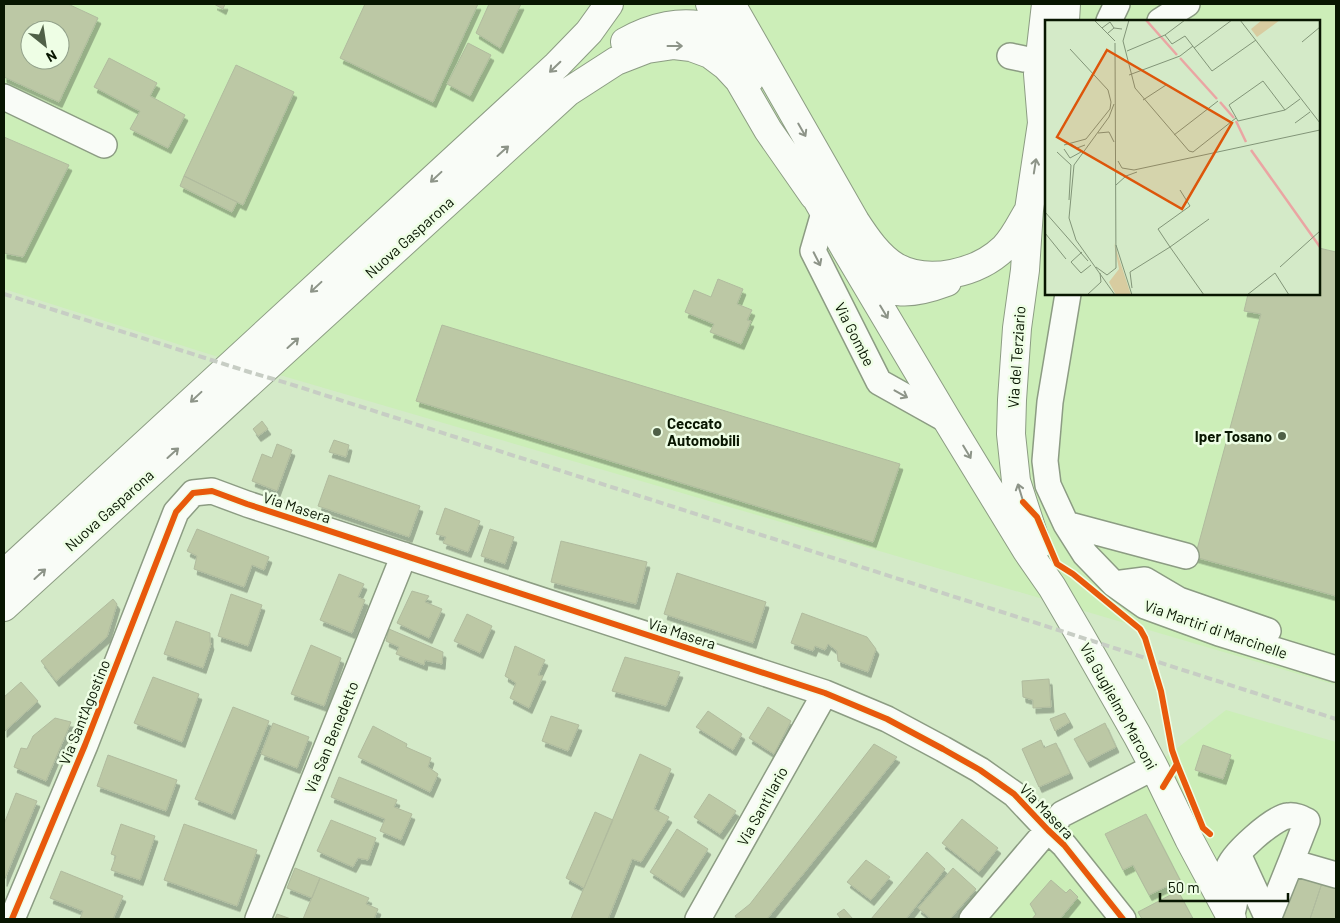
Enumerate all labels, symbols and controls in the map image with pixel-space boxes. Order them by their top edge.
north arrow [20,20,70,70]
inset map [1045,20,1320,295]
one-way arrow [666,41,682,51]
text: N [43,47,60,66]
one-way arrow [549,61,562,73]
one-way arrow [797,122,807,137]
one-way arrow [497,145,510,157]
one-way arrow [1030,159,1040,175]
one-way arrow [429,171,442,183]
street label: Nuova Gasparona [361,193,457,281]
one-way arrow [813,251,823,266]
one-way arrow [310,281,322,293]
street label: Via Gombe [831,299,879,369]
one-way arrow [879,305,889,319]
street label: Via del Terziario [1003,305,1029,409]
one-way arrow [286,337,299,349]
one-way arrow [893,390,908,399]
one-way arrow [190,391,203,403]
place label: Ceccato Automobili [667,414,740,449]
marker: Ceccato Automobili [651,426,663,438]
place label: Iper Tosano [1195,427,1272,445]
marker: Iper Tosano [1276,430,1288,442]
one-way arrow [962,444,972,458]
one-way arrow [166,447,179,459]
street label: Nuova Gasparona [61,466,157,554]
one-way arrow [1014,483,1024,499]
street label: Via Masera [261,488,333,526]
one-way arrow [33,568,46,580]
street label: Via Martiri di Marcinelle [1142,596,1290,662]
street label: Via Masera [646,614,718,652]
street label: Via Guglielmo Marconi [1077,639,1161,773]
street label: Via Sant'Agostino [55,657,113,767]
street label: Via San Benedetto [300,678,362,796]
street label: Via Sant'Ilario [733,763,791,849]
street label: Via Masera [1016,780,1078,842]
scale bar [1160,870,1288,902]
text: 50 m [1168,878,1200,896]

